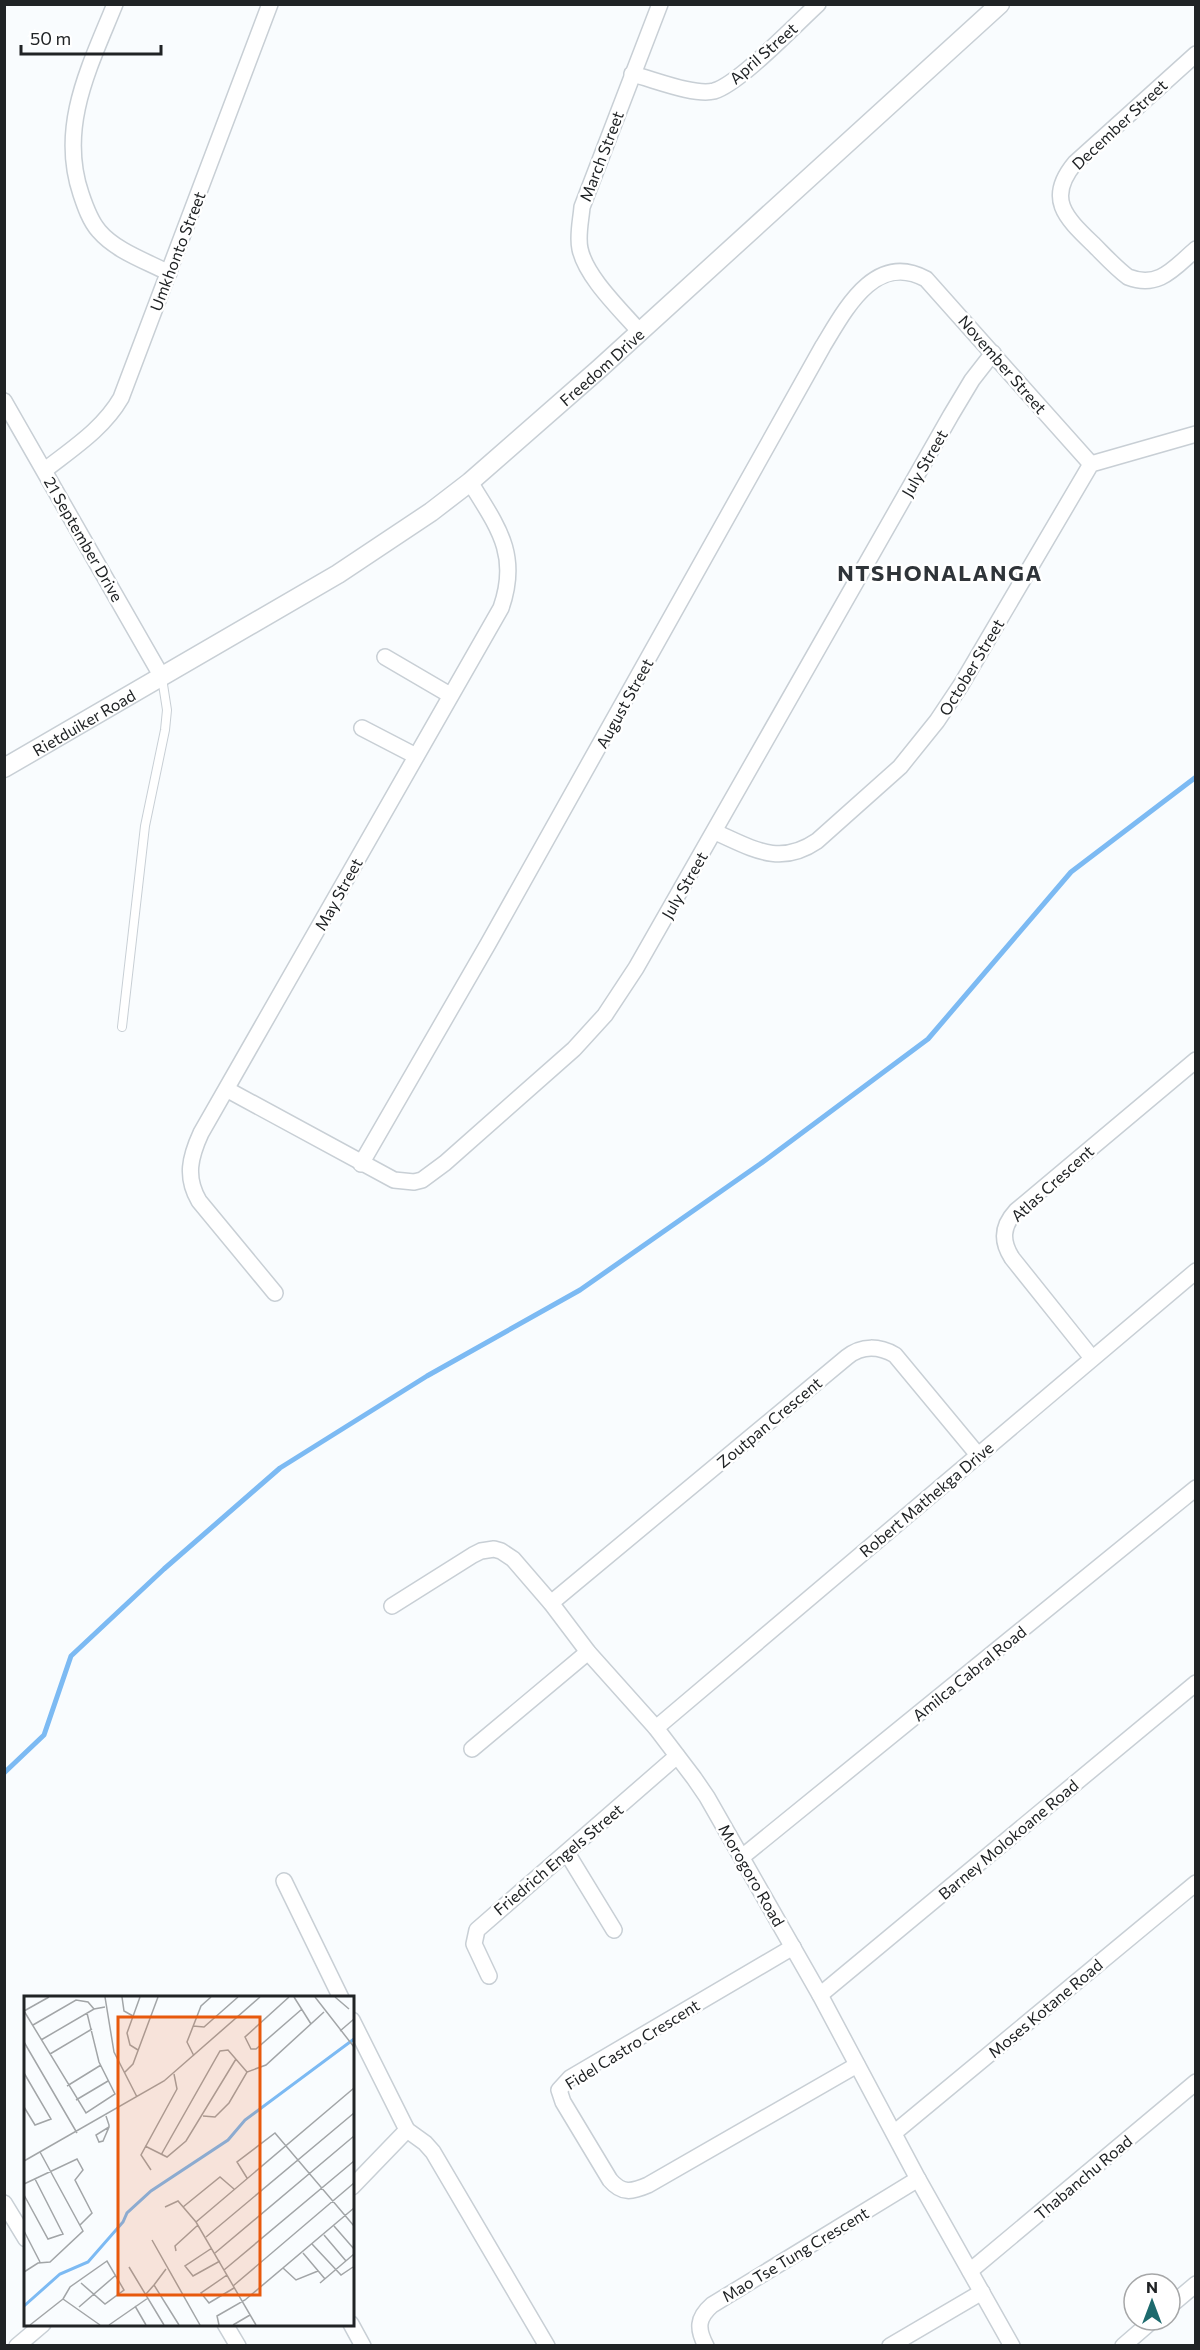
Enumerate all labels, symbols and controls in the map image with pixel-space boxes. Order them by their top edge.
scale bar [21,18,160,56]
street label: April Street [725,18,801,88]
text: 50 m [30,27,71,49]
street label: December Street [1067,75,1171,173]
street label: March Street [575,108,627,204]
street label: Umkhonto Street [145,188,209,313]
street label: November Street [955,311,1051,417]
street label: Freedom Drive [555,324,647,409]
street label: July Street [897,426,951,500]
street label: 21 September Drive [41,473,127,605]
district label: NTSHONALANGA [837,559,1043,586]
street label: October Street [935,615,1008,719]
street label: August Street [592,654,657,751]
street label: Rietduiker Road [29,685,138,759]
street label: July Street [657,848,711,922]
street label: May Street [310,854,366,934]
street label: Atlas Crescent [1007,1141,1098,1225]
street label: Zoutpan Crescent [713,1372,826,1471]
street label: Robert Mathekga Drive [855,1438,997,1560]
street label: Amilca Cabral Road [908,1621,1030,1725]
street label: Barney Molokoane Road [934,1775,1082,1903]
street label: Friedrich Engels Street [489,1799,627,1919]
street label: Morogoro Road [715,1821,789,1929]
street label: Moses Kotane Road [984,1955,1106,2061]
street label: Fidel Castro Crescent [561,1995,703,2093]
inset map [24,1996,354,2326]
street label: Thabanchu Road [1030,2131,1136,2223]
street label: Mao Tse Tung Crescent [718,2202,872,2305]
north arrow [1122,2272,1182,2332]
text: N [1146,2277,1158,2296]

